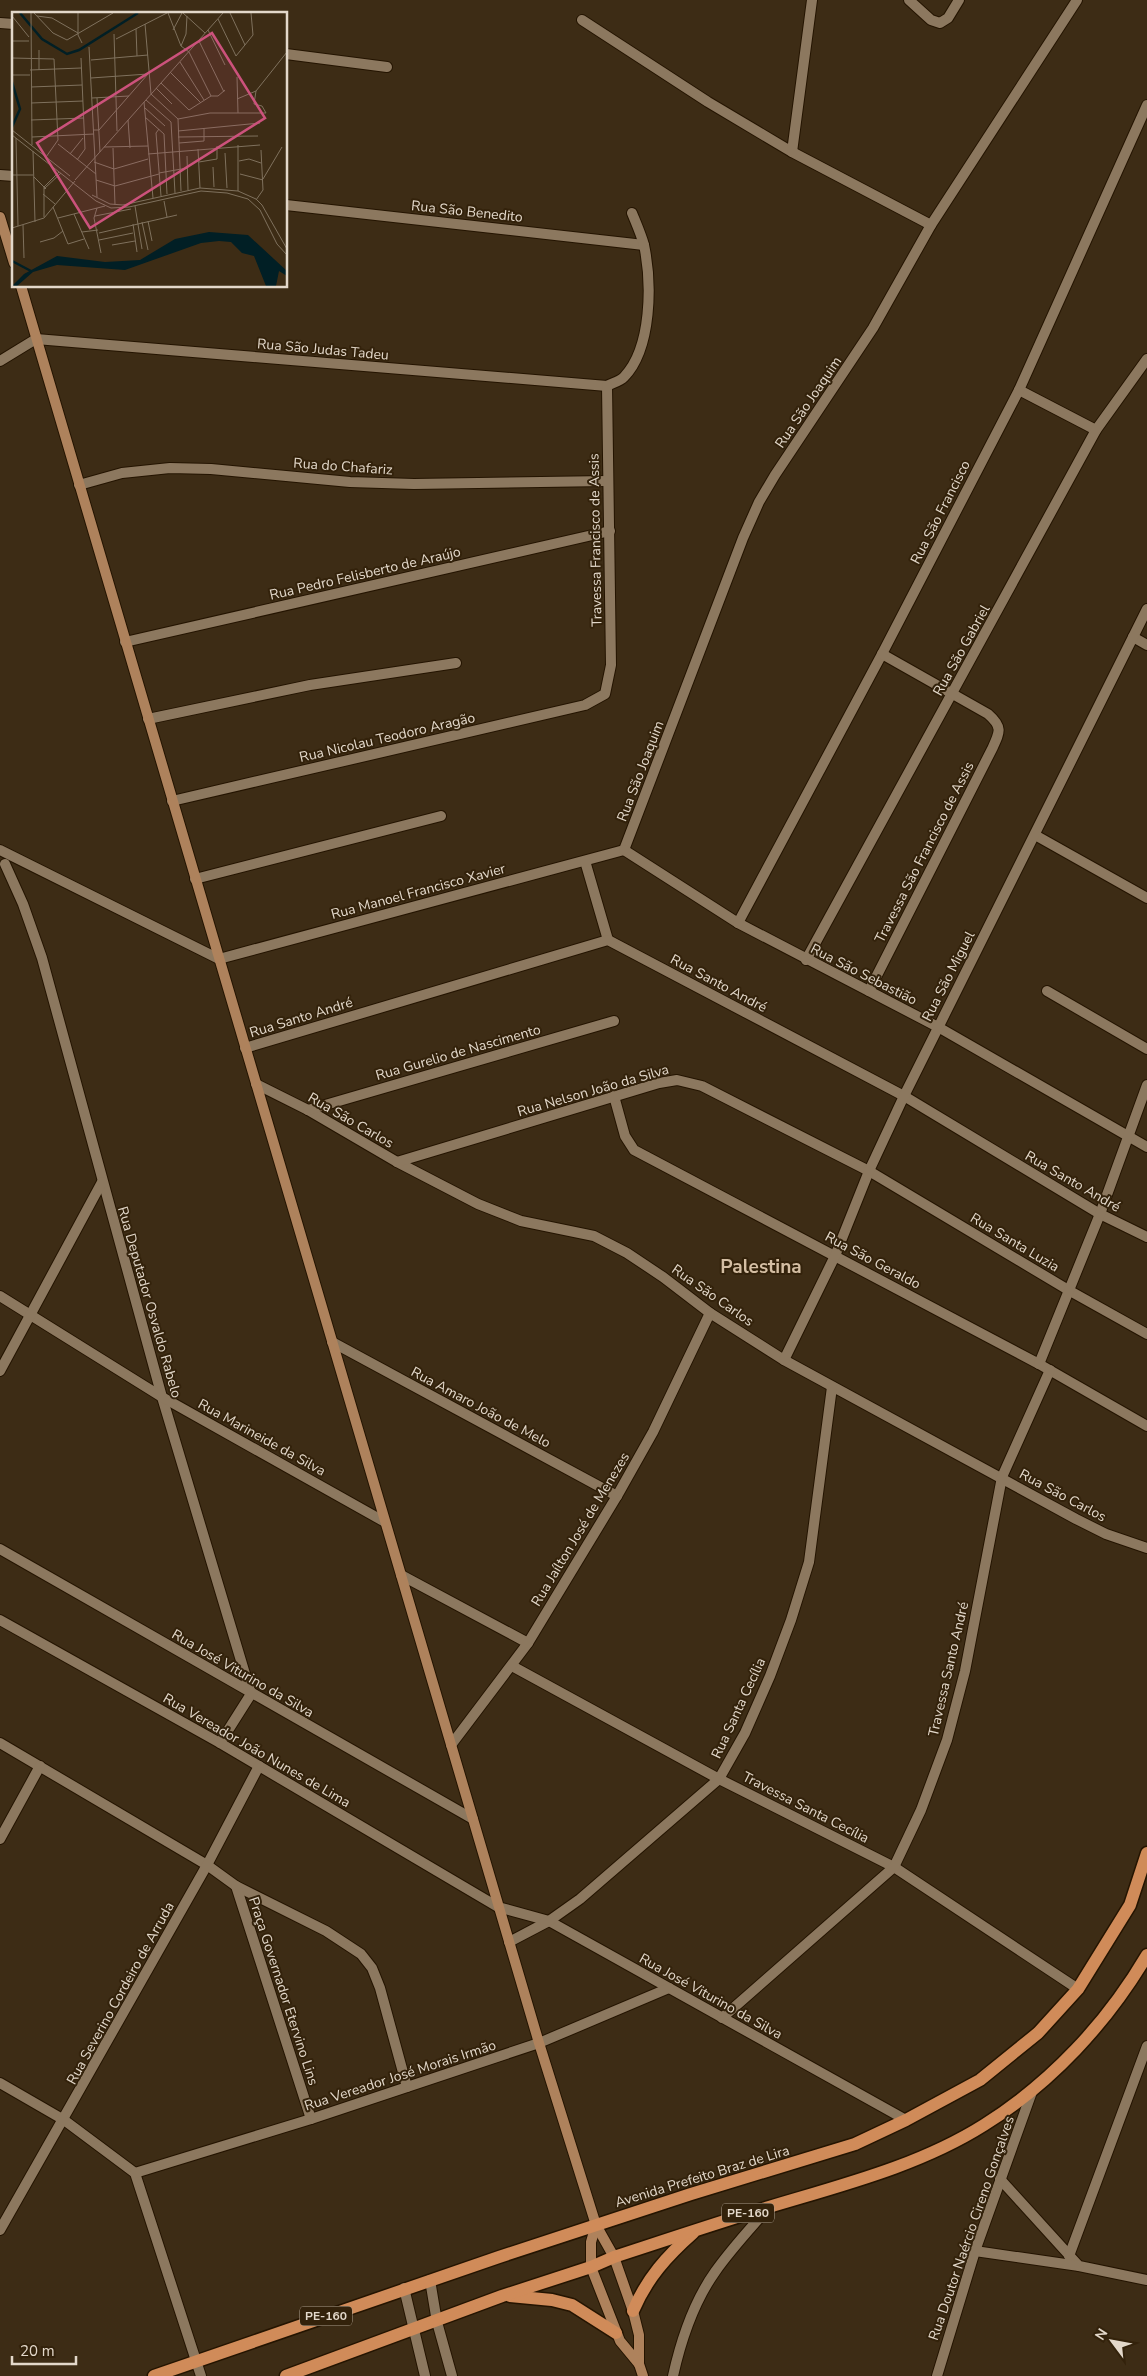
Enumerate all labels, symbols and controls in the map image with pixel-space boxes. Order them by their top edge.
inset map [12,12,288,288]
street label: Rua São Benedito [410,196,524,227]
street label: Rua São Judas Tadeu [256,334,390,365]
street label: Rua São Joaquim [771,353,846,452]
street label: Travessa Francisco de Assis [584,453,607,627]
street label: Rua do Chafariz [293,454,394,479]
street label: Rua São Francisco [906,457,975,567]
street label: Rua Pedro Felisberto de Araújo [268,542,463,605]
street label: Rua São Gabriel [929,601,995,699]
street label: Rua Nicolau Teodoro Aragão [297,708,477,767]
street label: Rua São Joaquim [612,718,668,824]
street label: Travessa São Francisco de Assis [870,758,979,946]
street label: Rua Manoel Francisco Xavier [329,859,508,924]
street label: Rua São Miguel [918,927,980,1024]
street label: Rua São Sebastião [807,939,921,1010]
street label: Rua Santo André [667,950,771,1017]
street label: Rua Santo André [247,993,355,1042]
street label: Rua Gurelio de Nascimento [373,1020,543,1085]
street label: Rua Nelson João da Silva [515,1060,671,1121]
street label: Rua São Carlos [304,1088,397,1153]
street label: Rua Santo André [1022,1146,1124,1216]
street label: Rua Deputador Osvaldo Rabelo [113,1204,186,1400]
street label: Rua Santa Luzia [967,1208,1063,1276]
street label: Rua São Geraldo [822,1227,924,1294]
district label: Palestina [720,1254,802,1280]
street label: Rua São Carlos [668,1260,758,1331]
street label: Rua Amaro João de Melo [408,1362,554,1452]
street label: Rua Marineide da Silva [195,1394,329,1480]
street label: Rua Jaílton José de Menezes [527,1449,634,1610]
street label: Rua São Carlos [1016,1465,1110,1526]
street label: Travessa Santo André [924,1600,973,1738]
street label: Rua José Viturino da Silva [168,1625,317,1722]
street label: Rua Santa Cecília [707,1655,770,1762]
street label: Rua Vereador João Nunes de Lima [160,1689,354,1812]
street label: Travessa Santa Cecília [739,1767,872,1848]
street label: Praça Governador Etervino Lins [244,1895,323,2088]
street label: Rua Severino Cordeiro de Arruda [62,1899,179,2088]
street label: Rua José Viturino da Silva [636,1949,786,2044]
street label: Rua Vereador José Morais Irmão [302,2035,499,2115]
street label: Rua Doutor Naércio Cireno Gonçalves [924,2113,1019,2343]
street label: Avenida Prefeito Braz de Lira [613,2141,792,2212]
road number: PE-160 [722,2204,774,2222]
road number: PE-160 [300,2306,352,2326]
north arrow [1087,2316,1137,2366]
text: N [1091,2325,1112,2344]
scale bar [12,2334,76,2366]
text: 20 m [20,2341,55,2361]

